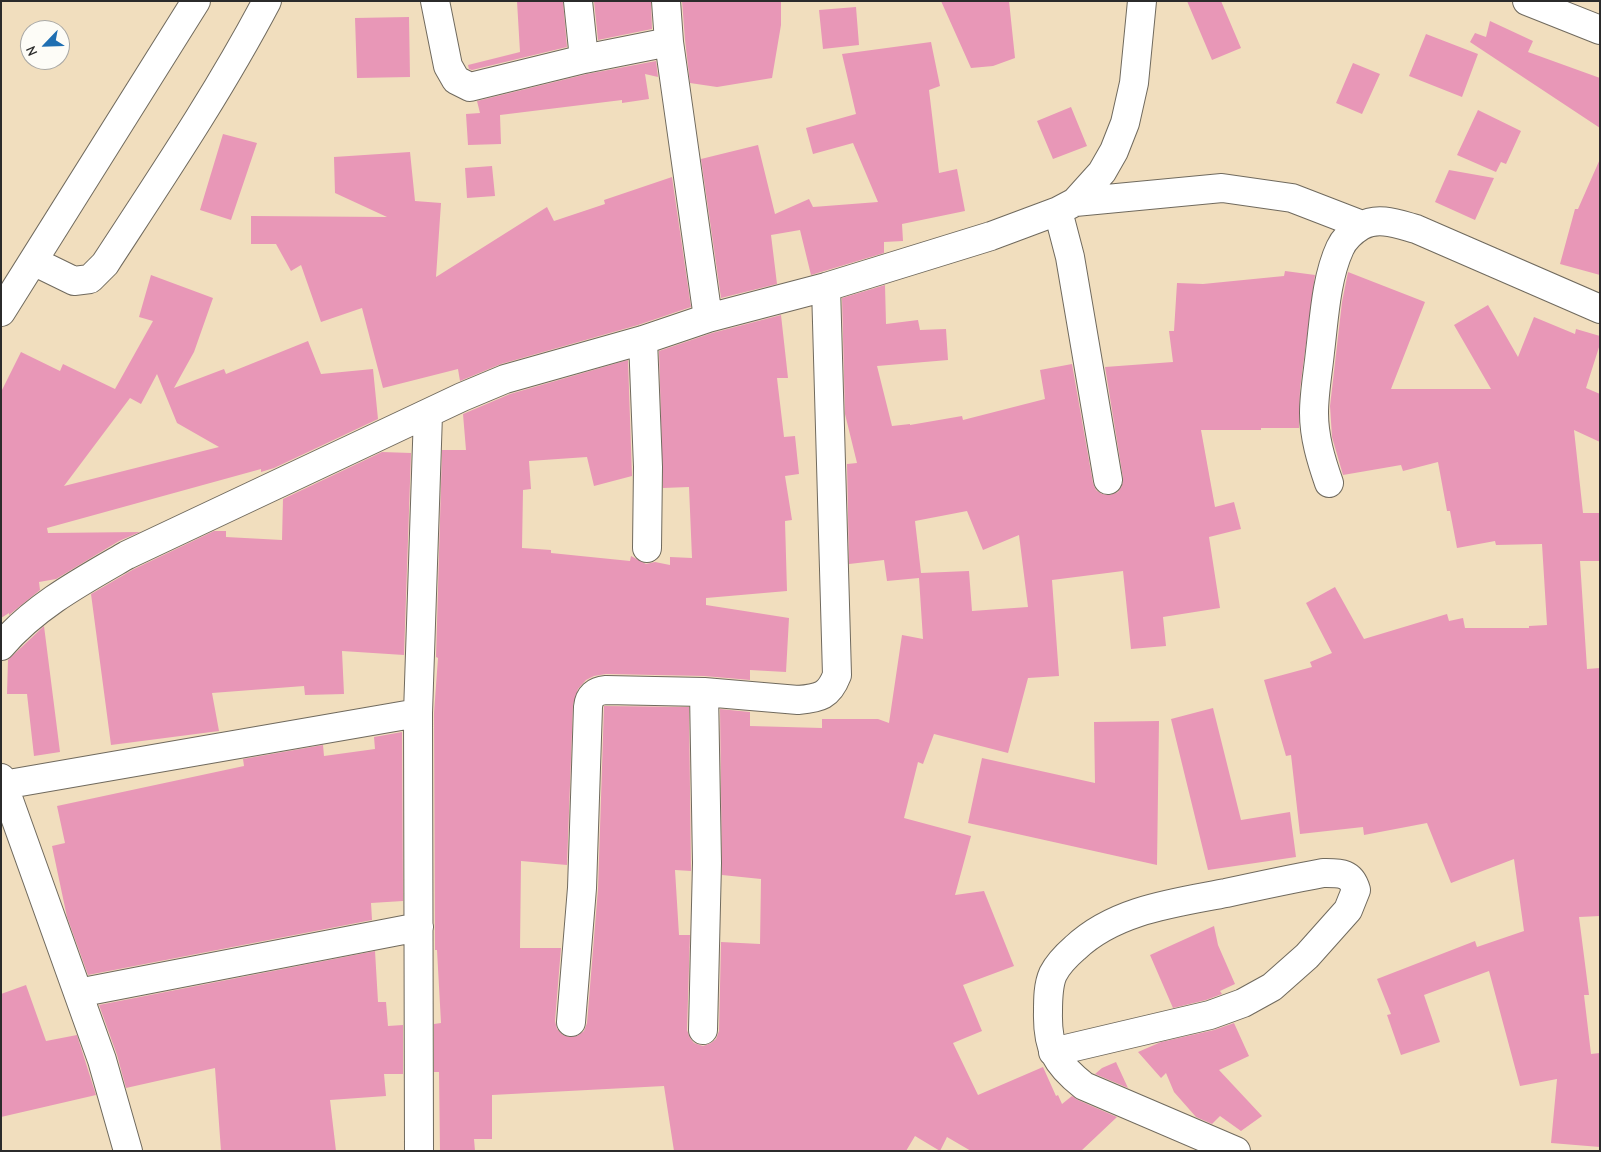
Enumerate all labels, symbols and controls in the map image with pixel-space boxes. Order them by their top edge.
north arrow [20,20,70,70]
text: N [22,43,41,59]

